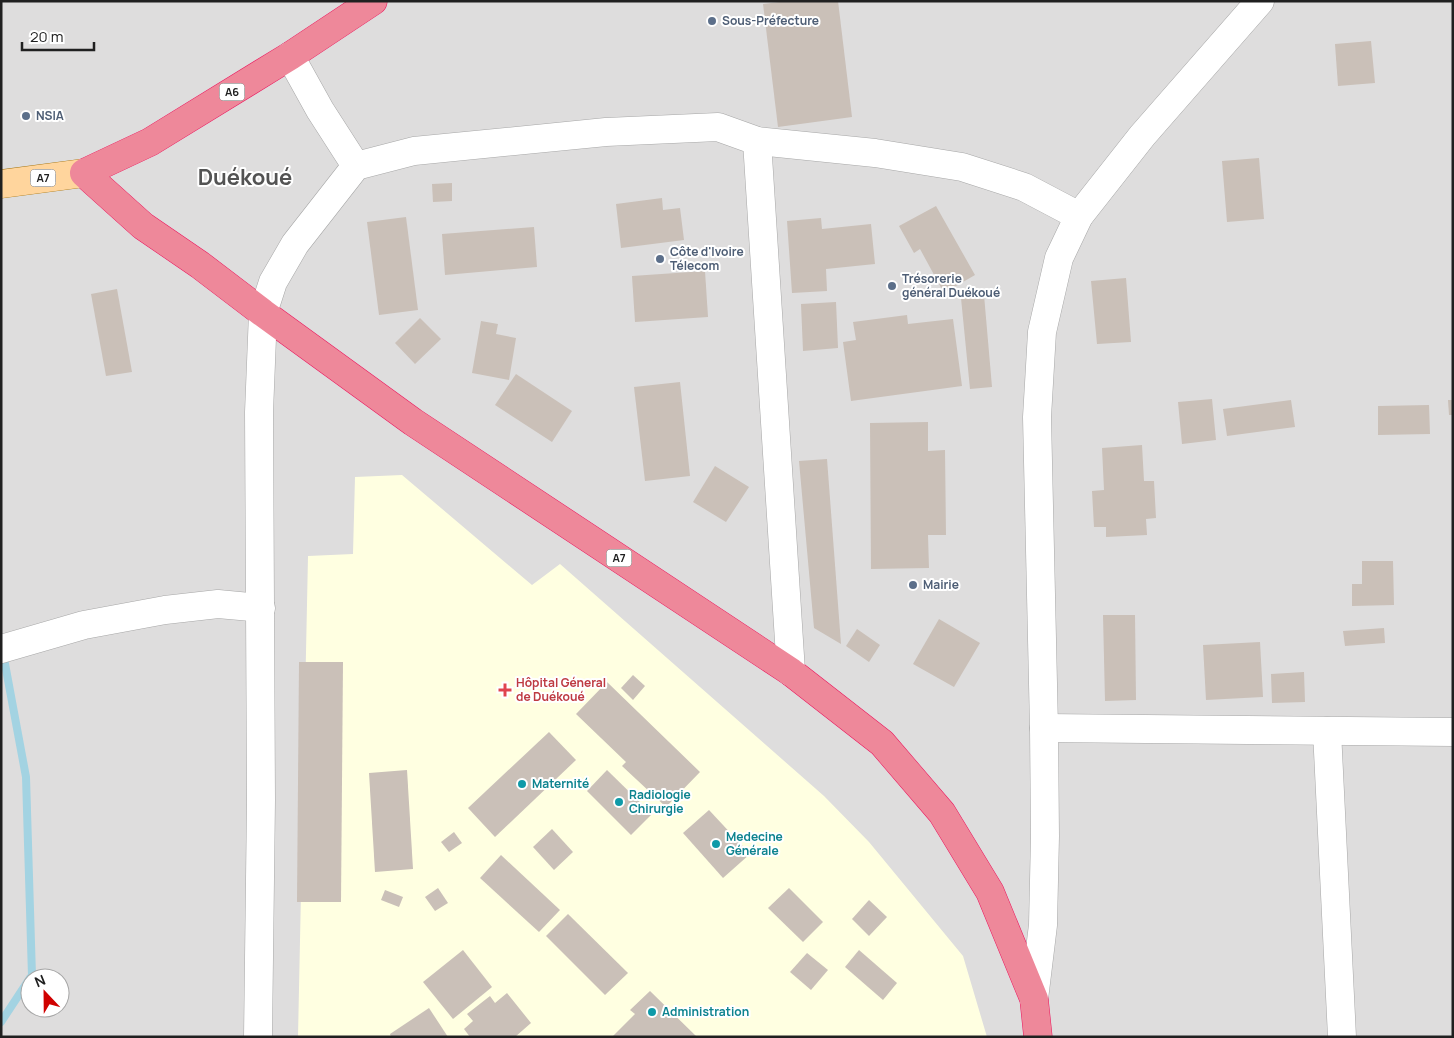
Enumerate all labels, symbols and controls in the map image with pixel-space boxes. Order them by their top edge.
place label: Sous-Préfecture [722,12,819,29]
marker: Sous-Préfecture [706,15,718,27]
scale bar [22,20,95,52]
text: 20 m [30,26,63,47]
road number: A6 [220,84,244,100]
place label: NSIA [36,107,64,124]
marker: NSIA [20,110,32,122]
district label: Duékoué [198,162,292,192]
road number: A7 [30,170,56,187]
place label: Côte d'Ivoire Télecom [670,243,744,274]
marker: Côte d'Ivoire Télecom [654,253,666,265]
place label: Trésorerie général Duékoué [902,270,1000,301]
marker: Trésorerie général Duékoué [886,280,898,292]
road number: A7 [606,550,632,566]
place label: Mairie [923,576,959,593]
marker: Mairie [907,579,919,591]
place label: Hôpital Géneral de Duékoué [516,674,606,705]
marker: Hôpital Géneral de Duékoué [498,683,512,697]
place label: Maternité [532,775,589,792]
marker: Maternité [516,778,528,790]
place label: Radiologie Chirurgie [629,786,691,817]
marker: Radiologie Chirurgie [613,796,625,808]
place label: Medecine Générale [726,828,783,859]
marker: Medecine Générale [710,838,722,850]
north arrow [20,968,70,1018]
text: N [32,970,48,991]
place label: Administration [662,1003,749,1020]
marker: Administration [646,1006,658,1018]

